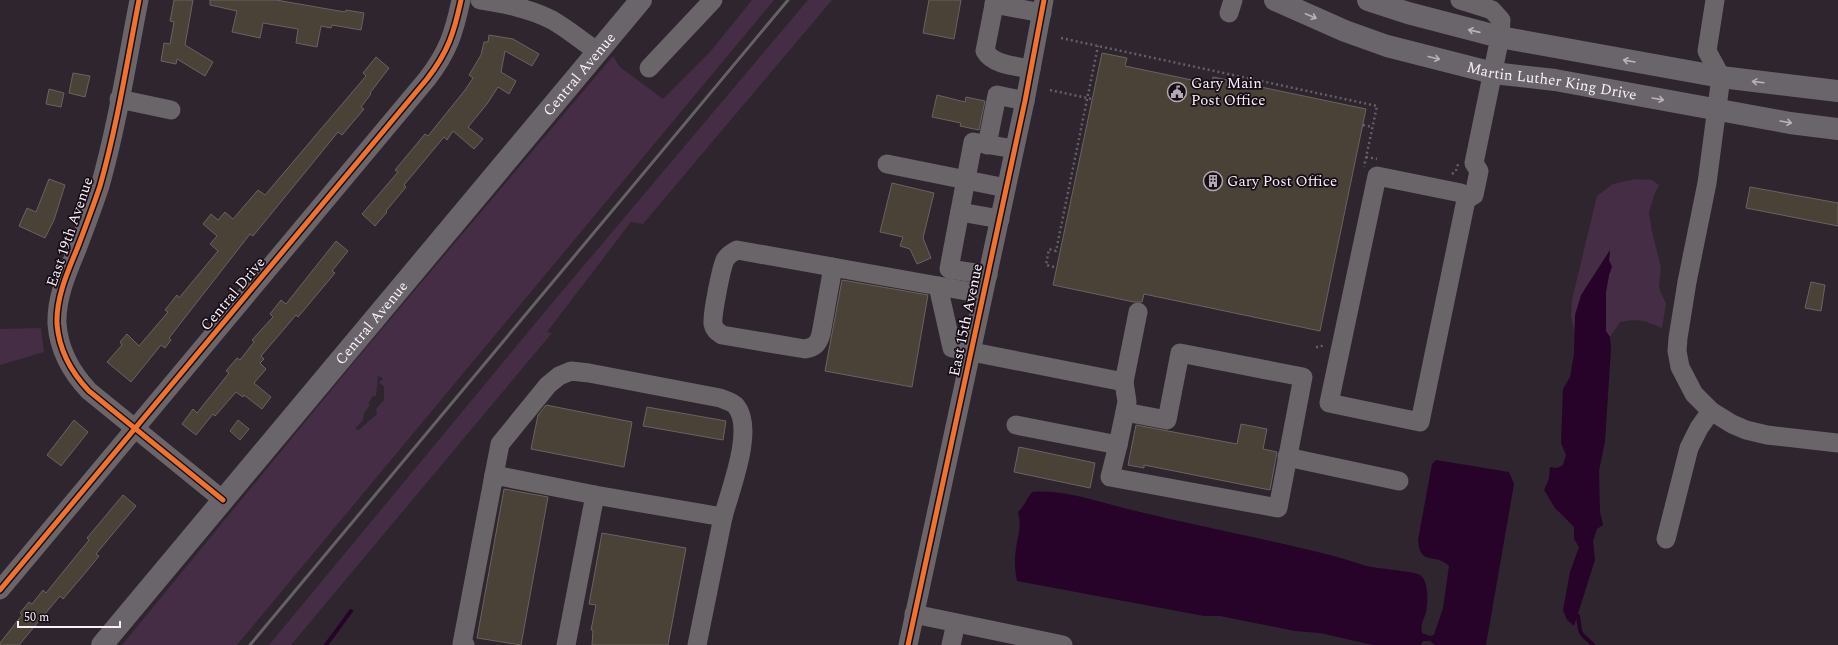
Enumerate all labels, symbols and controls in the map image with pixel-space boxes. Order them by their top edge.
one-way arrow [1305,13,1317,20]
one-way arrow [1468,26,1481,34]
street label: Central Avenue [537,27,621,121]
one-way arrow [1427,55,1440,63]
street label: Martin Luther King Drive [1464,55,1639,106]
one-way arrow [1623,56,1636,64]
place label: Gary Main Post Office [1191,72,1265,112]
one-way arrow [1752,78,1765,86]
public building icon: Gary Main Post Office [1166,81,1188,103]
one-way arrow [1651,95,1664,103]
one-way arrow [1779,118,1792,126]
building icon: Gary Post Office [1202,170,1224,192]
place label: Gary Post Office [1227,170,1337,193]
street label: East 19th Avenue [40,174,100,290]
street label: Central Drive [195,252,271,336]
street label: East 15th Avenue [943,261,989,379]
street label: Central Avenue [329,276,413,370]
scale bar [18,603,120,629]
text: 50 m [24,608,49,627]

